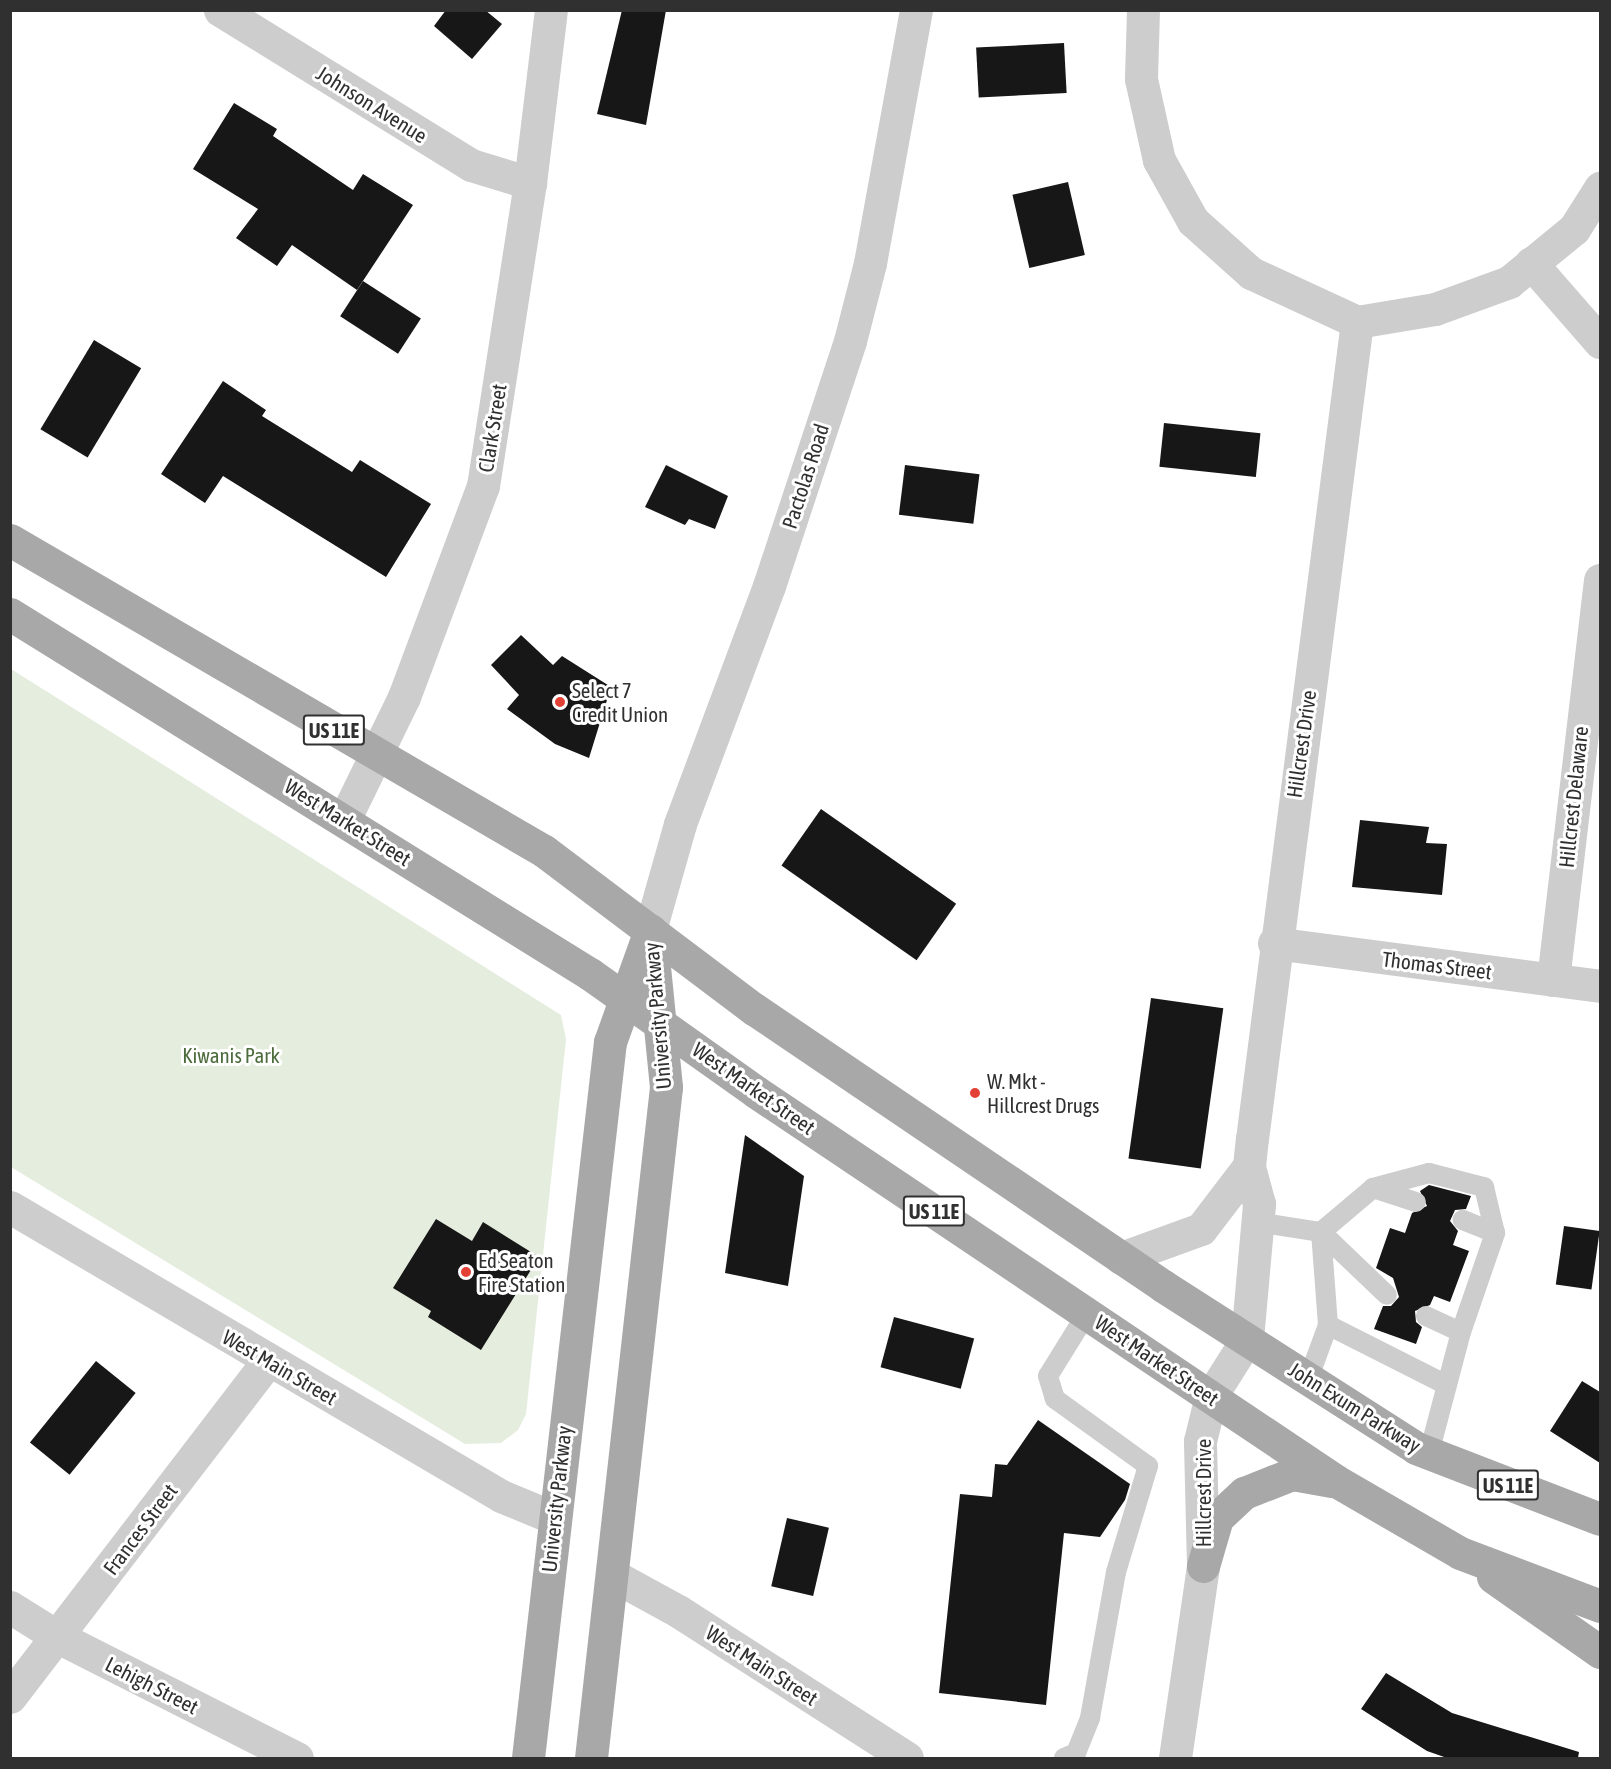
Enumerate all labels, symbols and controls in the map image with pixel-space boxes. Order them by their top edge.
street label: Johnson Avenue [312,60,432,148]
street label: Clark Street [473,382,511,474]
street label: Pactolas Road [776,420,834,532]
place label: Select 7 Credit Union [572,677,668,727]
street label: Hillcrest Drive [1281,689,1321,799]
marker: Select 7 Credit Union [553,695,567,709]
road number: US 11E [302,713,366,747]
street label: Hillcrest Delaware [1553,725,1593,869]
street label: West Market Street [280,773,416,871]
street label: University Parkway [638,942,676,1090]
street label: Thomas Street [1381,946,1493,984]
street label: West Market Street [688,1036,820,1140]
park label: Kiwanis Park [182,1042,280,1068]
place label: W. Mkt - Hillcrest Drugs [987,1068,1099,1118]
marker: W. Mkt - Hillcrest Drugs [968,1086,982,1100]
road number: US 11E [902,1194,966,1228]
place label: Ed Seaton Fire Station [478,1247,565,1297]
marker: Ed Seaton Fire Station [459,1265,473,1279]
street label: West Market Street [1090,1309,1224,1411]
street label: West Main Street [218,1324,342,1410]
street label: John Exum Parkway [1284,1356,1426,1458]
street label: University Parkway [536,1424,576,1574]
street label: Hillcrest Drive [1190,1439,1216,1547]
road number: US 11E [1476,1468,1540,1502]
street label: Frances Street [98,1479,182,1579]
street label: West Main Street [701,1620,823,1710]
street label: Lehigh Street [101,1651,203,1719]

